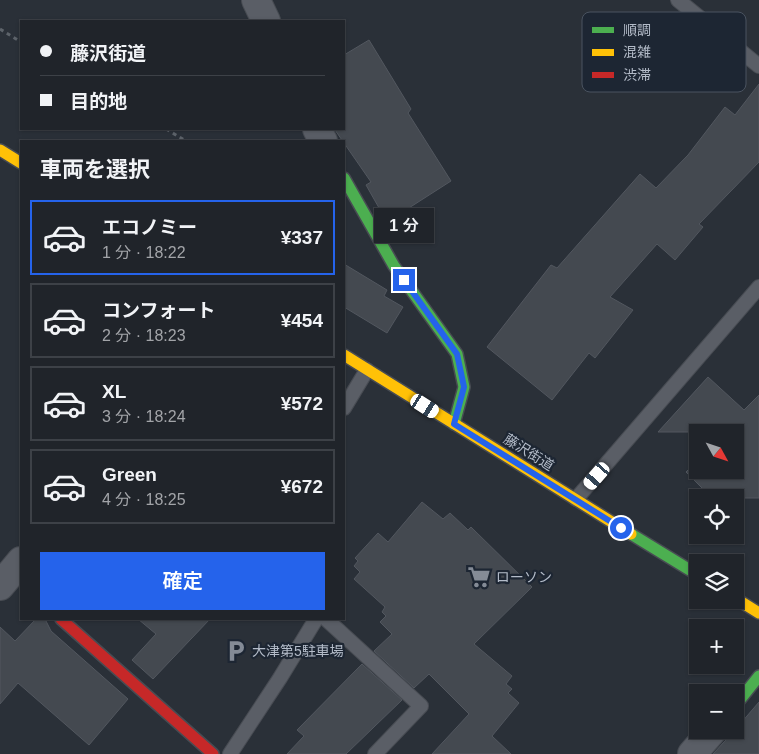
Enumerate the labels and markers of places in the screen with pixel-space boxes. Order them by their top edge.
supermarket icon: ローソン [466,564,492,590]
place label: ローソン [496,569,552,585]
parking icon: 大津第5駐車場 [223,638,249,664]
place label: 大津第5駐車場 [252,643,344,659]

